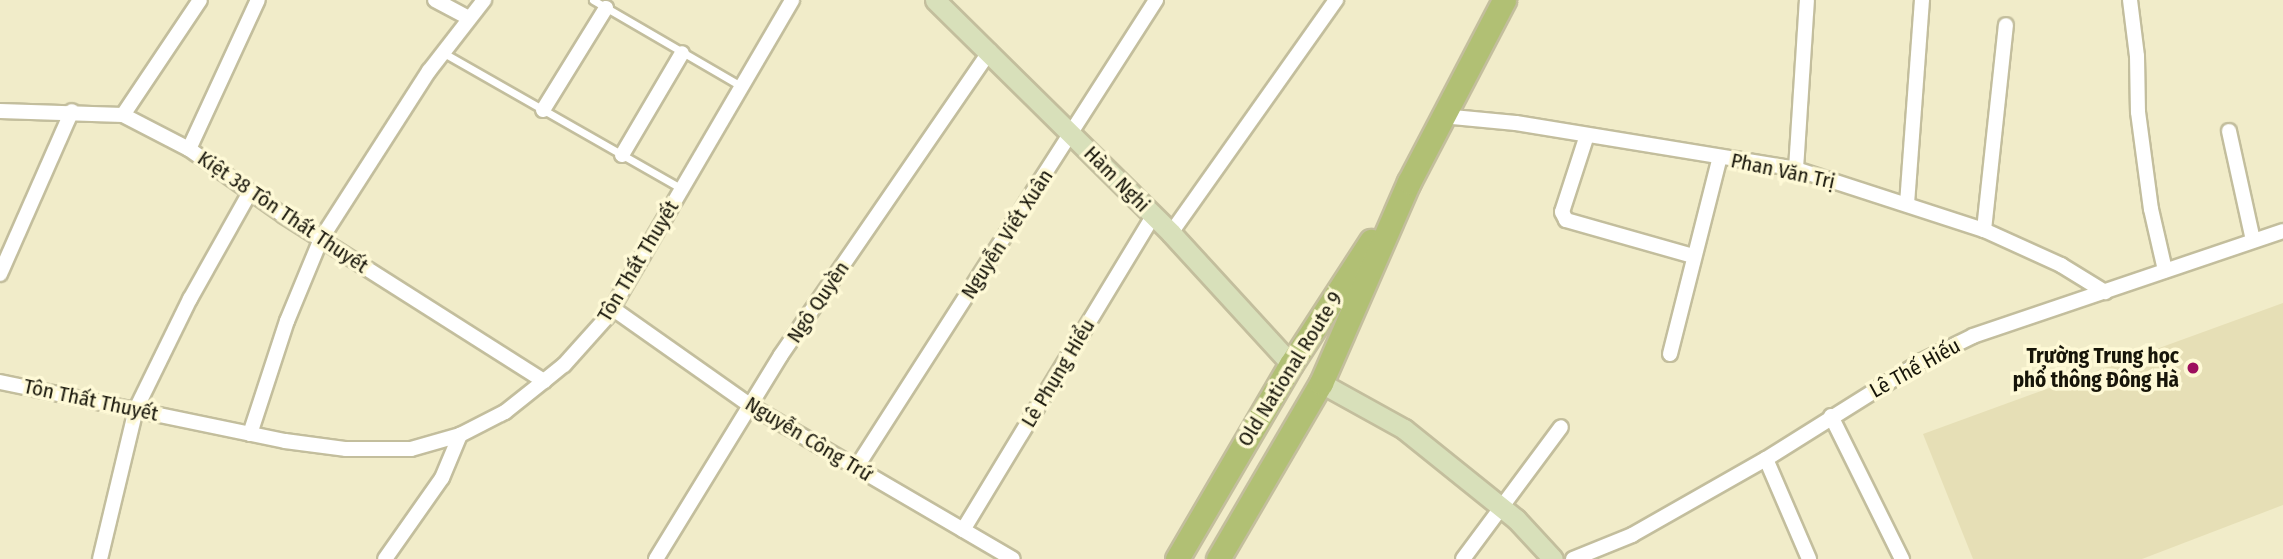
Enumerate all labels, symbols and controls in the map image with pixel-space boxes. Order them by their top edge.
street label: Hàm Nghi [1079,141,1155,217]
street label: Kiệt 38 Tôn Thất Thuyết [193,146,373,278]
street label: Phan Văn Trị [1729,148,1837,194]
street label: Nguyễn Viết Xuân [956,164,1058,304]
street label: Tôn Thất Thuyết [592,196,684,326]
street label: Ngô Quyền [782,256,854,348]
street label: Old National Route 9 [1232,287,1348,451]
street label: Lê Phụng Hiểu [1016,314,1100,432]
street label: Lê Thế Hiếu [1865,333,1965,403]
place label: Trường Trung học phổ thông Đông Hà [2013,343,2179,393]
marker: Trường Trung học phổ thông Đông Hà [2185,360,2201,376]
street label: Tôn Thất Thuyết [21,373,161,427]
street label: Nguyễn Công Trứ [741,391,877,487]

